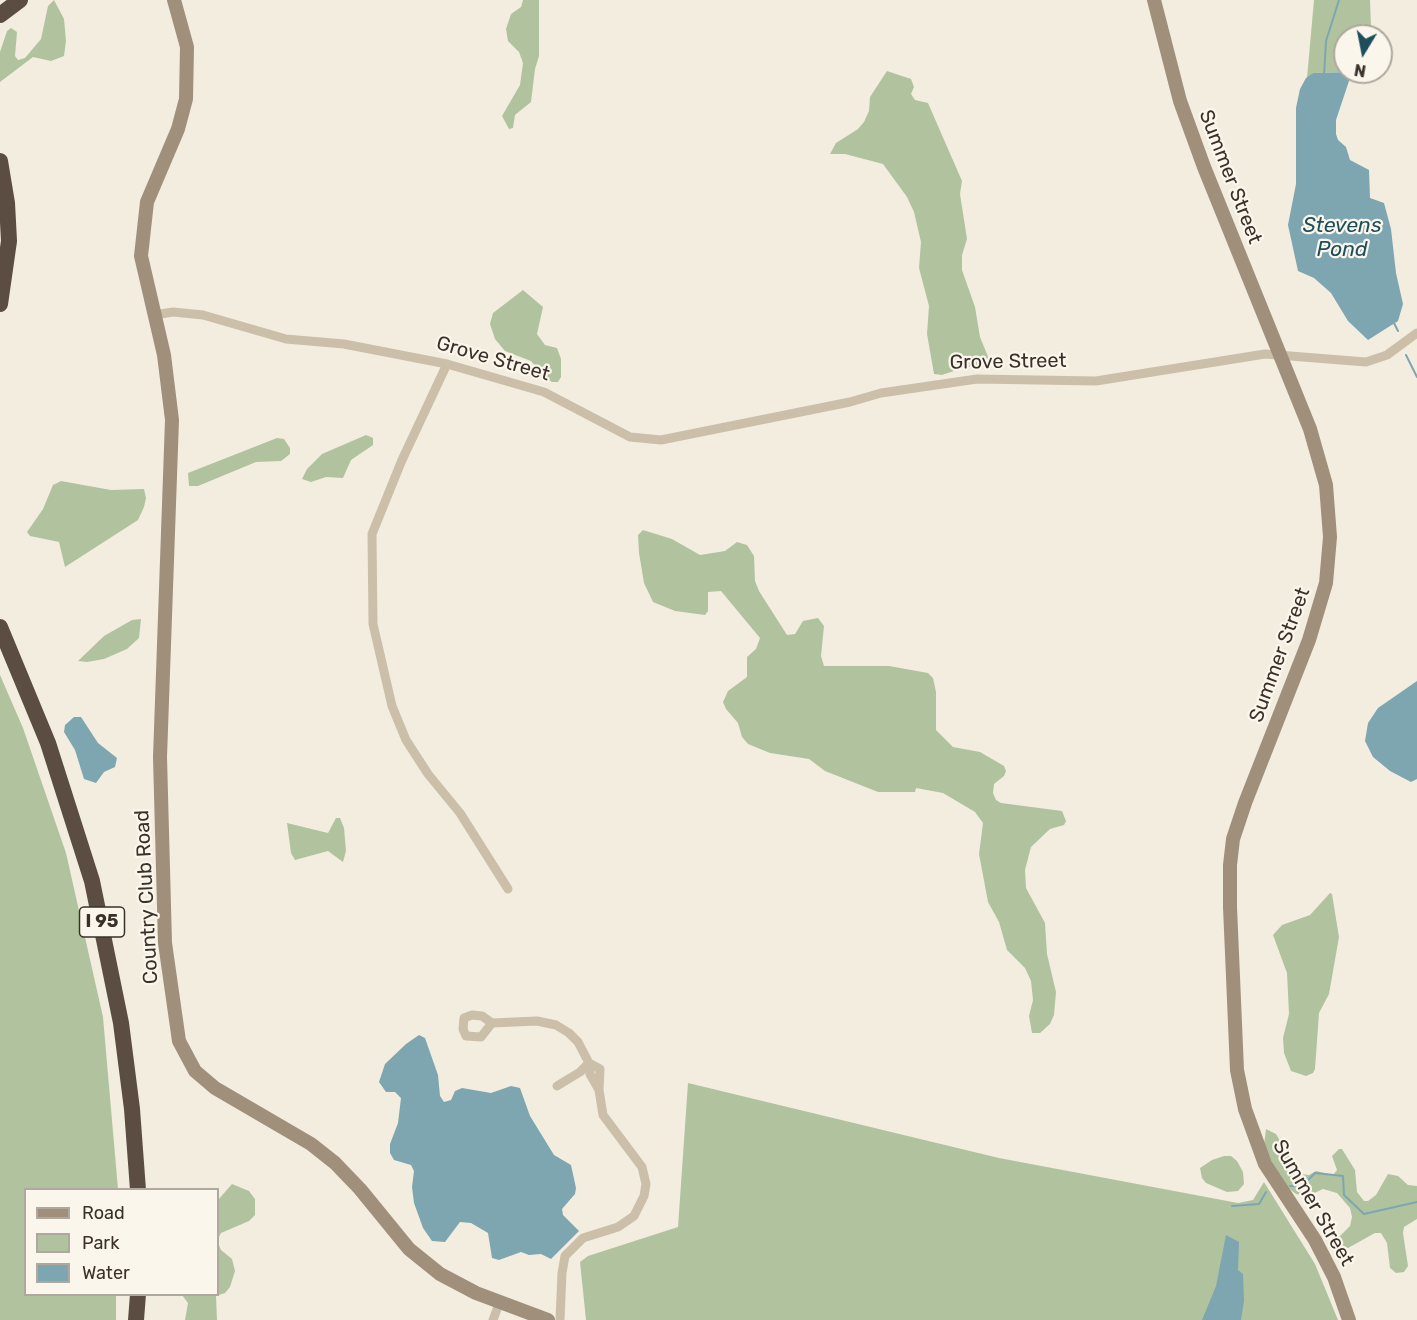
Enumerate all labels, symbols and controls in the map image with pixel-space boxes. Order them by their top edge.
north arrow [1333,24,1393,84]
text: N [1353,60,1367,81]
street label: Summer Street [1193,107,1267,247]
water label: Stevens Pond [1303,213,1381,263]
street label: Grove Street [434,331,552,387]
street label: Grove Street [949,349,1067,375]
street label: Summer Street [1245,584,1315,726]
street label: Country Club Road [130,809,164,985]
road number: I 95 [80,907,124,937]
street label: Summer Street [1267,1136,1359,1270]
legend [24,1188,219,1296]
text: Road [82,1202,125,1224]
text: Park [82,1232,119,1254]
text: Water [82,1262,130,1284]

